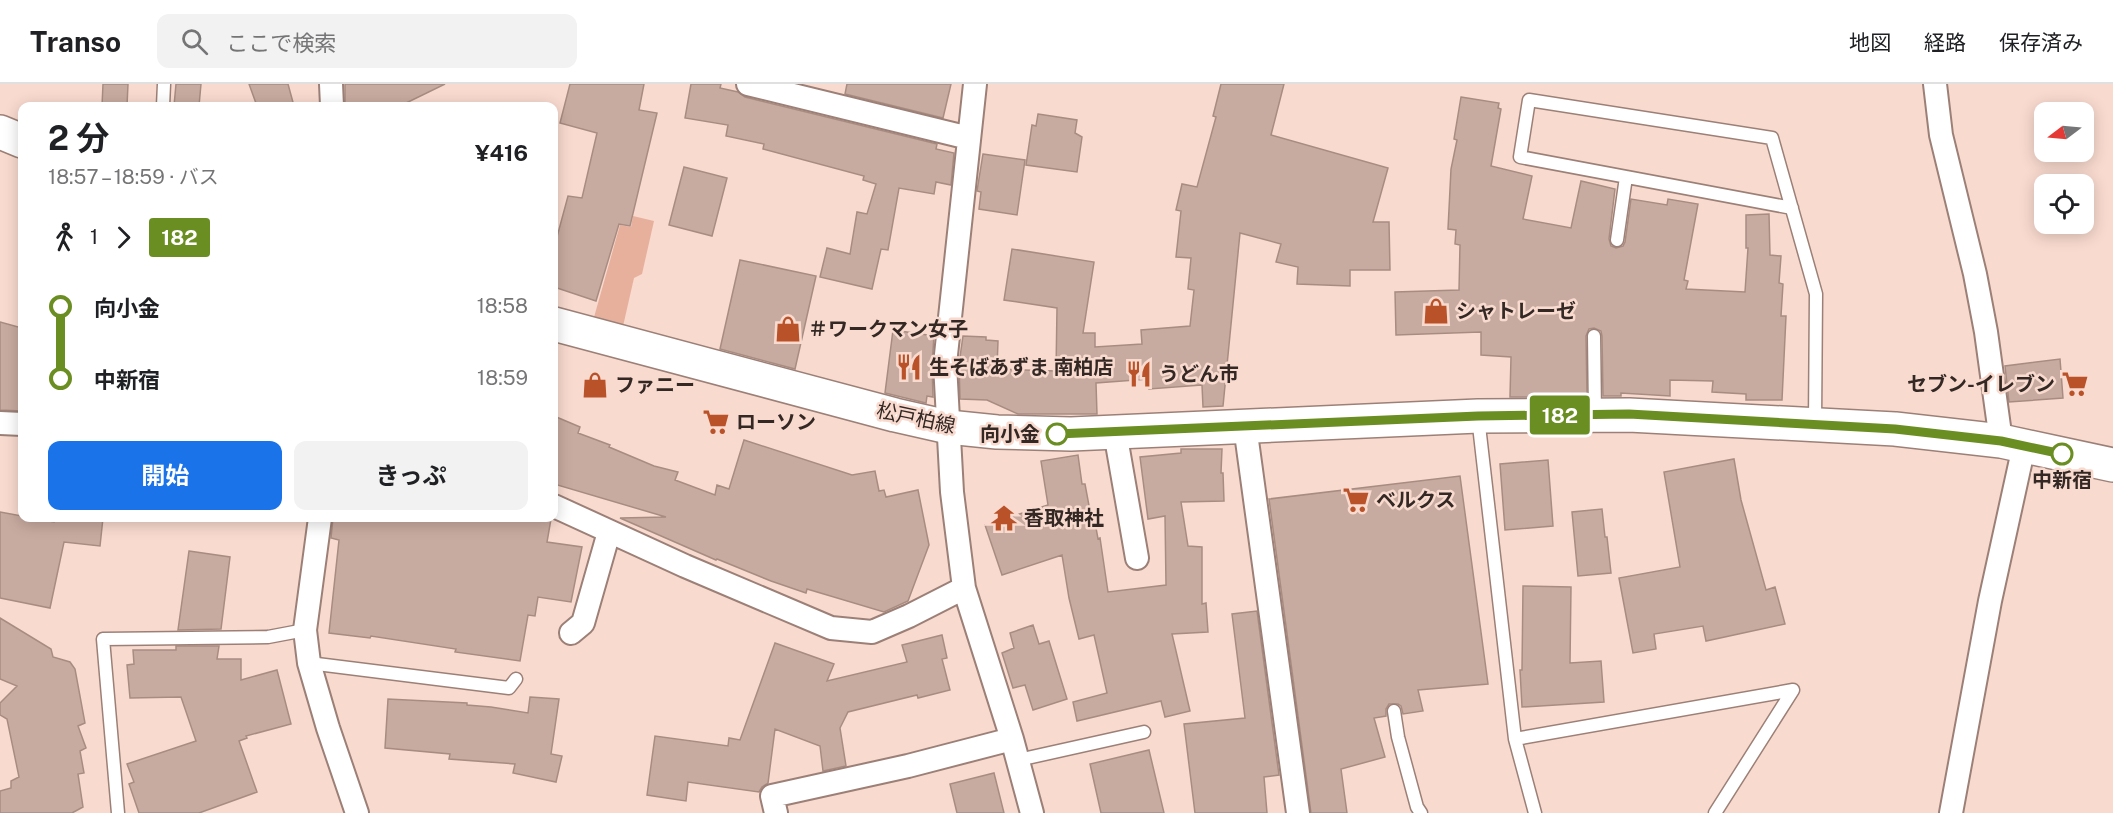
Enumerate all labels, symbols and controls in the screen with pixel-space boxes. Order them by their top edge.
search box [157,14,577,68]
text: Transo [30,25,121,58]
icon: search [178,25,211,58]
text: ここで検索 [226,30,336,56]
text: 地図 [1849,30,1891,55]
text: 経路 [1924,30,1966,55]
text: 保存済み [1999,30,2083,55]
north arrow [2034,102,2094,162]
map controls [2034,102,2094,234]
text: 2 分 [48,119,109,157]
text: ¥416 [475,140,528,166]
text: 18:57 – 18:59 · バス [48,165,219,189]
button: locate [2034,174,2094,234]
icon: walk [48,221,81,254]
icon: forward [107,221,140,254]
text: 1 [90,225,98,249]
text: 182 [161,225,198,250]
text: 18:58 [477,294,528,318]
text: 向小金 [94,295,160,321]
shop icon: シャトレーゼ [1421,296,1451,326]
place label: シャトレーゼ [1456,299,1576,323]
shop icon: ＃ワークマン女子 [773,314,803,344]
place label: ＃ワークマン女子 [808,317,968,341]
restaurant icon: 生そばあずま 南柏店 [894,352,924,382]
place label: 生そばあずま 南柏店 [929,355,1114,379]
restaurant icon: うどん市 [1124,359,1154,389]
place label: うどん市 [1159,362,1239,386]
text: 18:59 [477,366,528,390]
text: 中新宿 [94,367,160,393]
supermarket icon: セブン-イレブン [2060,369,2090,399]
shop icon: ファニー [580,370,610,400]
place label: セブン-イレブン [1907,372,2055,396]
place label: ファニー [615,373,695,397]
line badge: 182 [1526,396,1594,434]
street label: 松戸柏線 [874,398,958,438]
text: 182 [1542,403,1578,428]
supermarket icon: ローソン [701,407,731,437]
place label: ローソン [736,410,816,434]
place label: 向小金 [980,422,1040,446]
marker: 向小金 [1046,423,1068,445]
button: 開始 [48,441,282,510]
button: きっぷ [294,441,528,510]
marker: 中新宿 [2051,443,2073,465]
place label: 中新宿 [2032,468,2092,492]
supermarket icon: ベルクス [1341,485,1371,515]
place label: ベルクス [1376,488,1455,512]
temple icon: 香取神社 [989,503,1019,533]
place label: 香取神社 [1024,506,1104,530]

